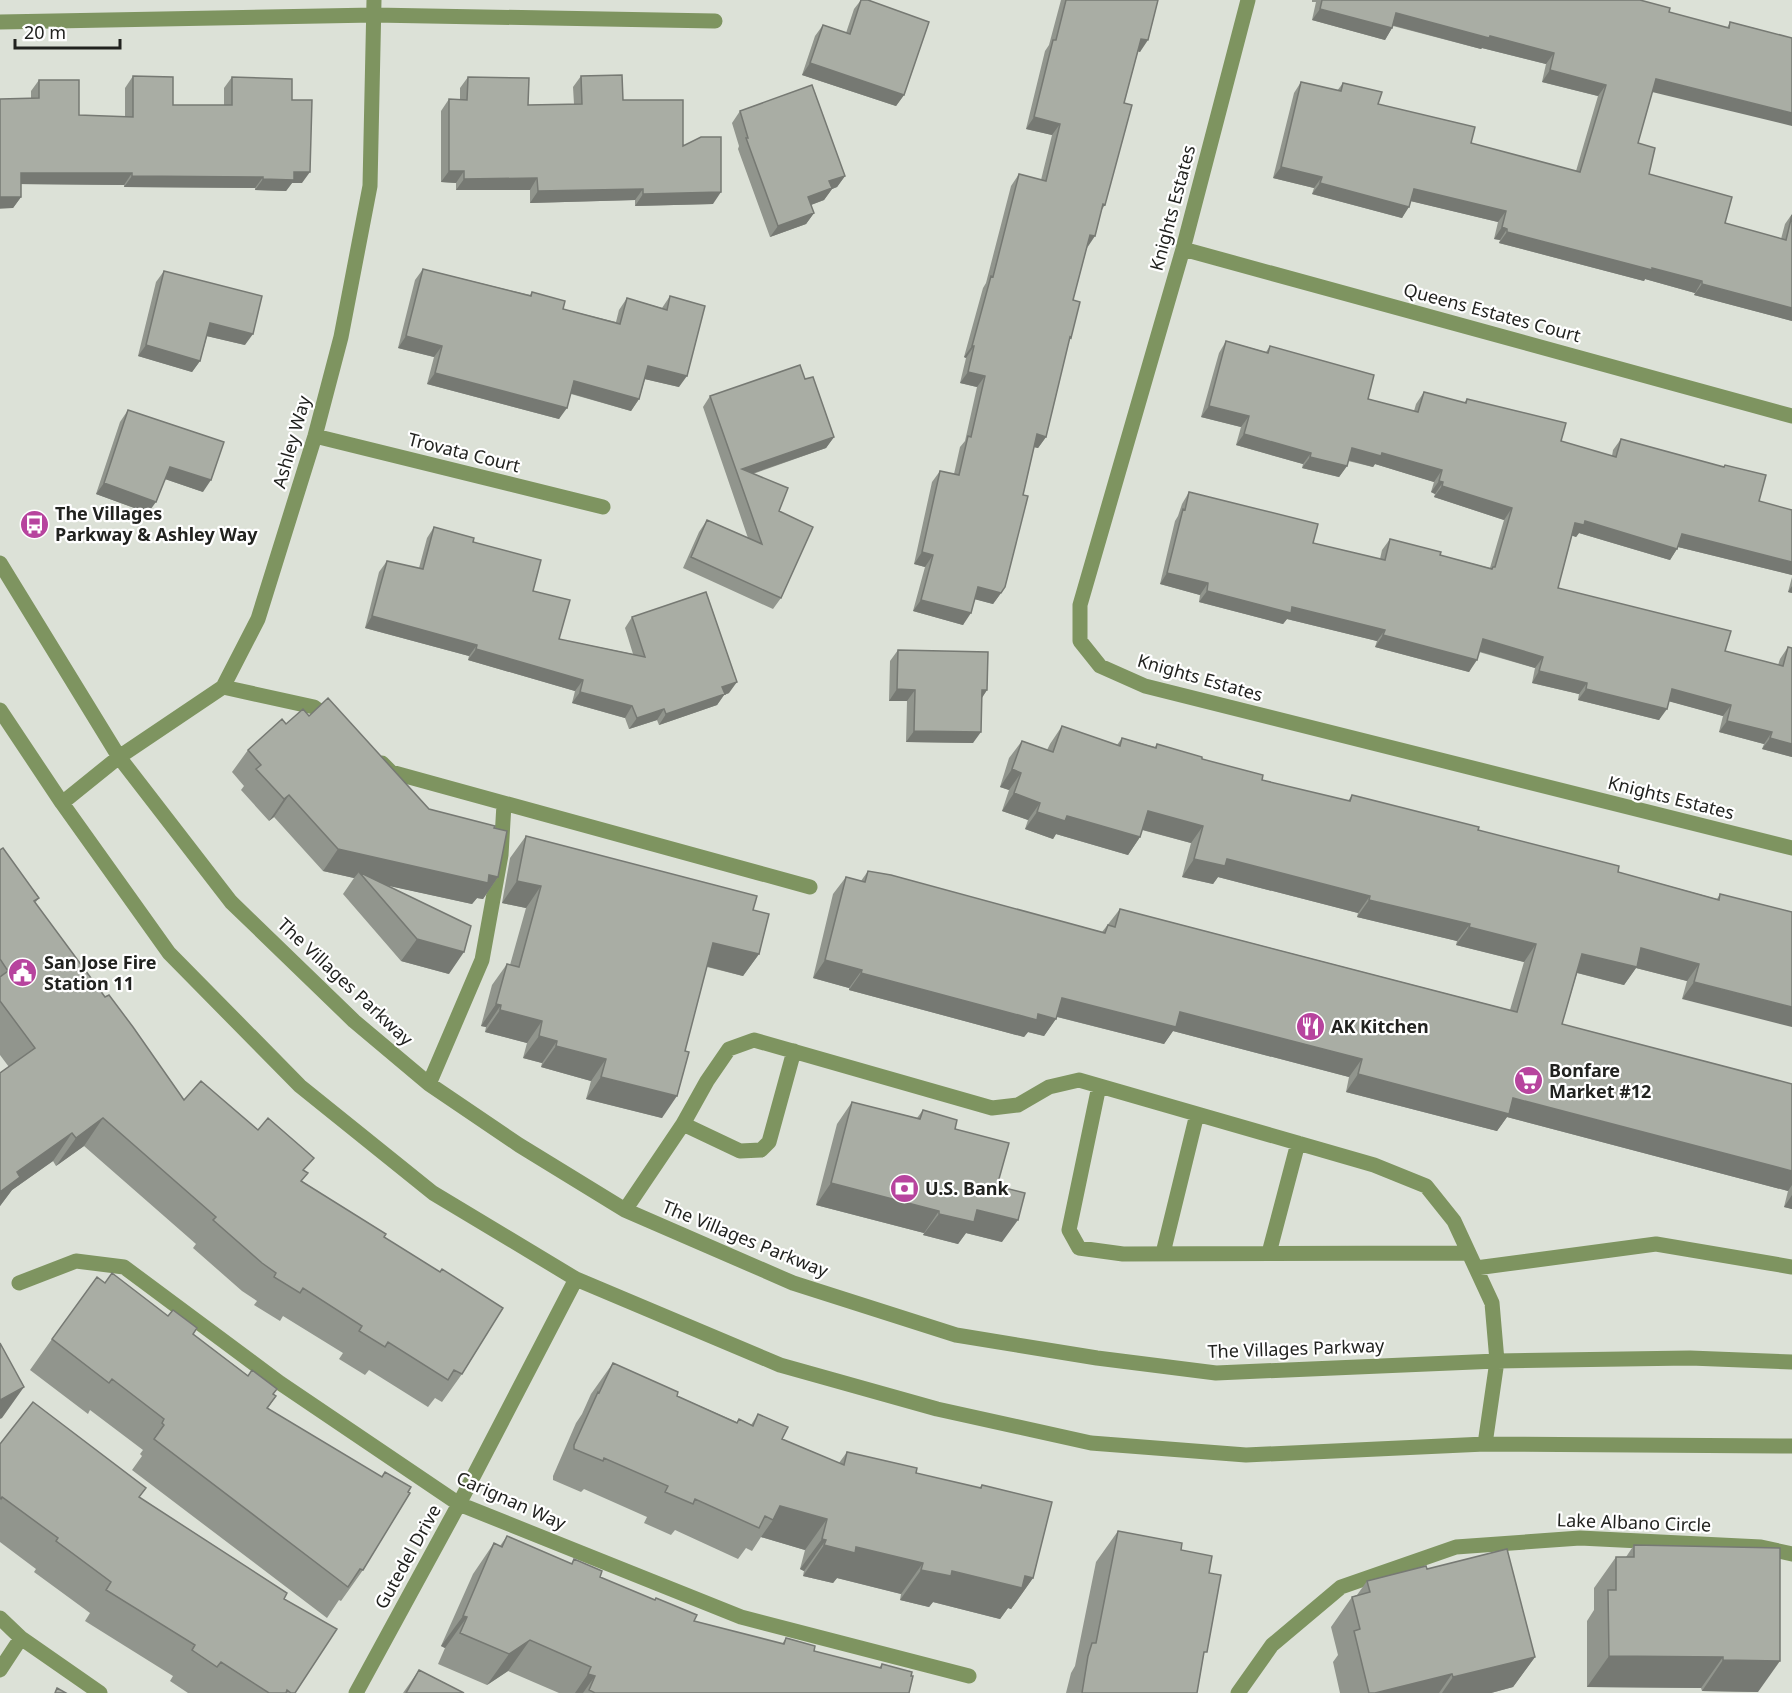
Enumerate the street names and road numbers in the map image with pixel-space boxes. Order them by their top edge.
street label: Knights Estates [1144,142,1200,273]
street label: Queens Estates Court [1401,277,1584,347]
street label: Ashley Way [266,392,316,491]
street label: Trovata Court [406,427,523,478]
street label: Knights Estates [1135,648,1266,706]
street label: Knights Estates [1606,770,1737,824]
street label: The Villages Parkway [273,912,419,1051]
street label: The Villages Parkway [659,1194,833,1283]
street label: The Villages Parkway [1207,1333,1386,1363]
street label: Carignan Way [453,1465,571,1535]
street label: Gutedel Drive [369,1500,446,1613]
street label: Lake Albano Circle [1556,1507,1712,1537]

